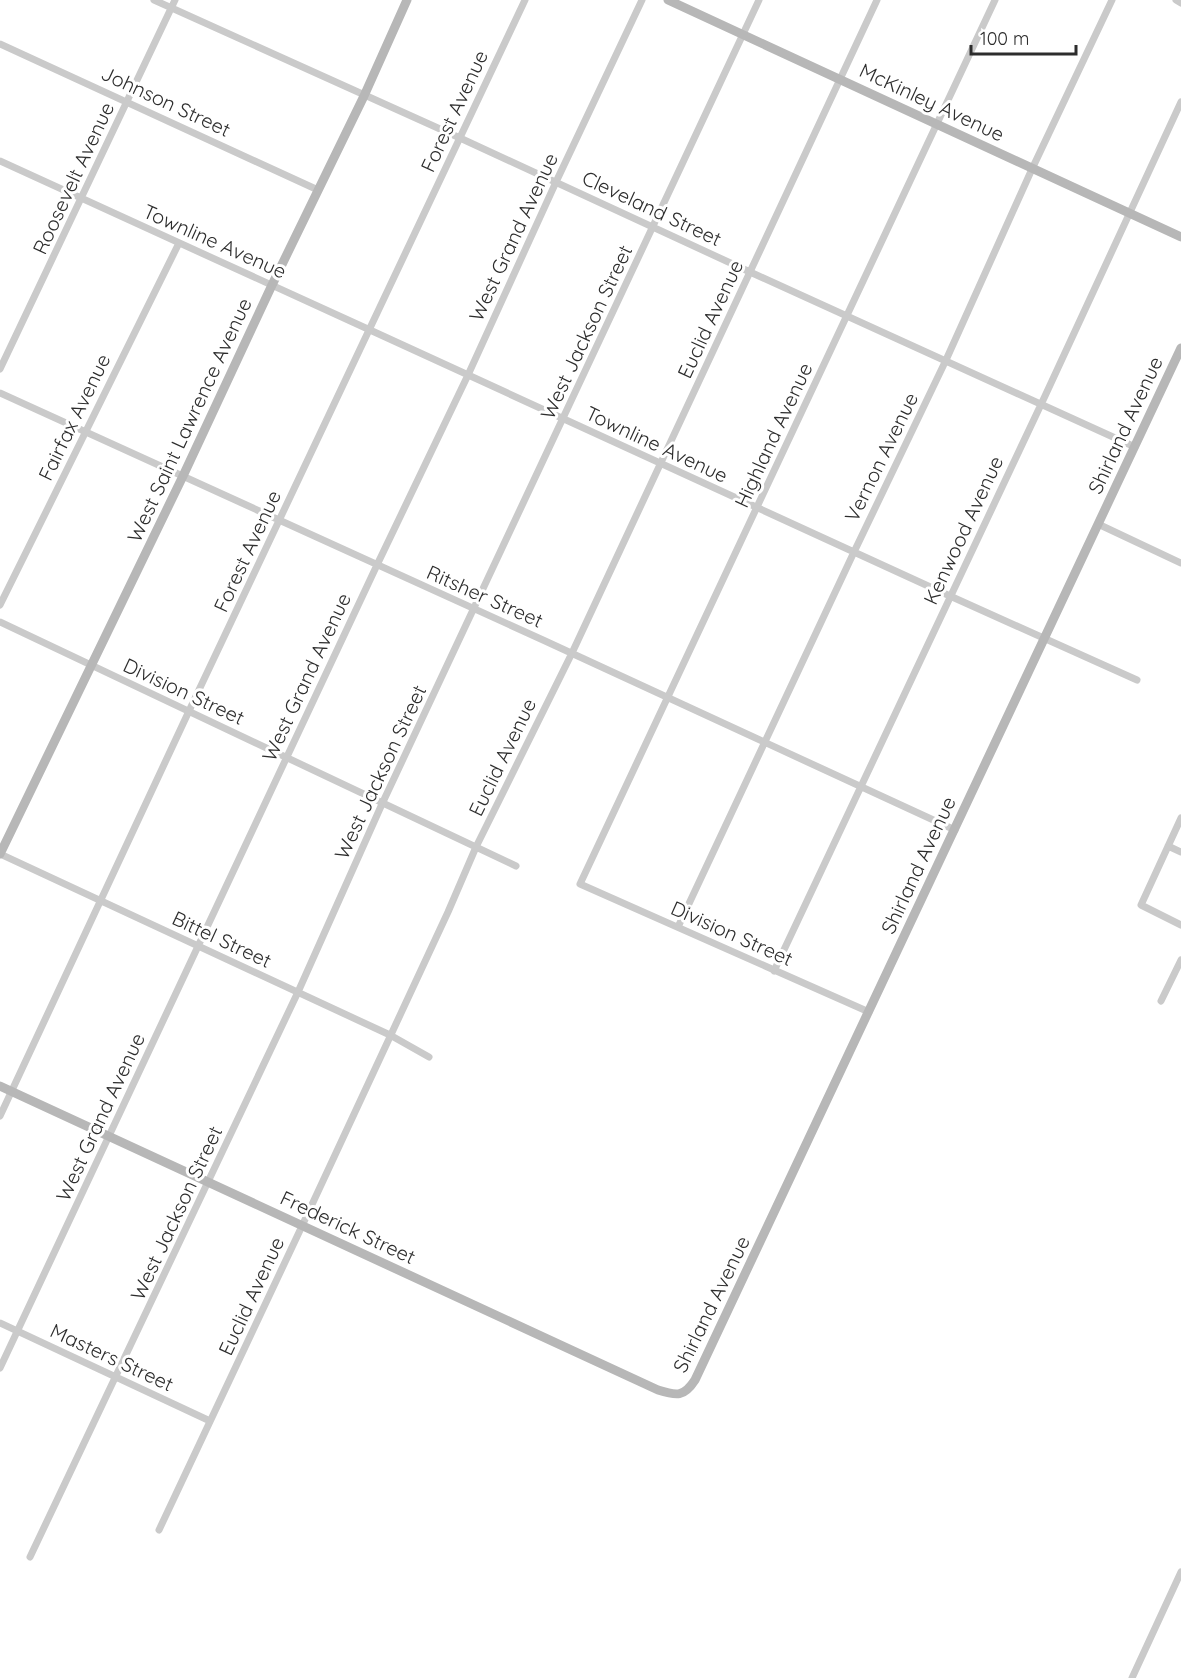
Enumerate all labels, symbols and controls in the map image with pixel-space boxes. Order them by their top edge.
scale bar [971,18,1076,56]
text: 100 m [980,27,1029,50]
street label: Forest Avenue [415,46,493,176]
street label: McKinley Avenue [856,57,1008,147]
street label: Johnson Street [97,60,235,142]
street label: Roosevelt Avenue [27,98,119,258]
street label: West Grand Avenue [463,149,563,325]
street label: Cleveland Street [578,165,726,251]
street label: Townline Avenue [140,198,290,284]
street label: West Jackson Street [535,241,637,423]
street label: Euclid Avenue [672,256,748,382]
street label: West Saint Lawrence Avenue [121,294,257,546]
street label: Fairfax Avenue [33,350,115,484]
street label: Shirland Avenue [1082,352,1168,498]
street label: Highland Avenue [729,359,817,511]
street label: Vernon Avenue [839,388,923,526]
street label: Townline Avenue [582,400,732,488]
street label: Kenwood Avenue [918,452,1008,608]
street label: Forest Avenue [208,486,286,616]
street label: Ritsher Street [423,559,547,633]
street label: West Grand Avenue [256,589,356,765]
street label: Division Street [119,652,249,730]
street label: West Jackson Street [329,681,431,863]
street label: Euclid Avenue [463,694,541,820]
street label: Shirland Avenue [875,792,961,938]
street label: Division Street [667,895,797,971]
street label: Bittel Street [168,905,276,973]
street label: West Grand Avenue [50,1029,150,1205]
street label: West Jackson Street [125,1122,227,1304]
street label: Frederick Street [276,1185,420,1269]
street label: Shirland Avenue [667,1232,755,1376]
street label: Euclid Avenue [213,1233,289,1359]
street label: Masters Street [46,1318,178,1397]

